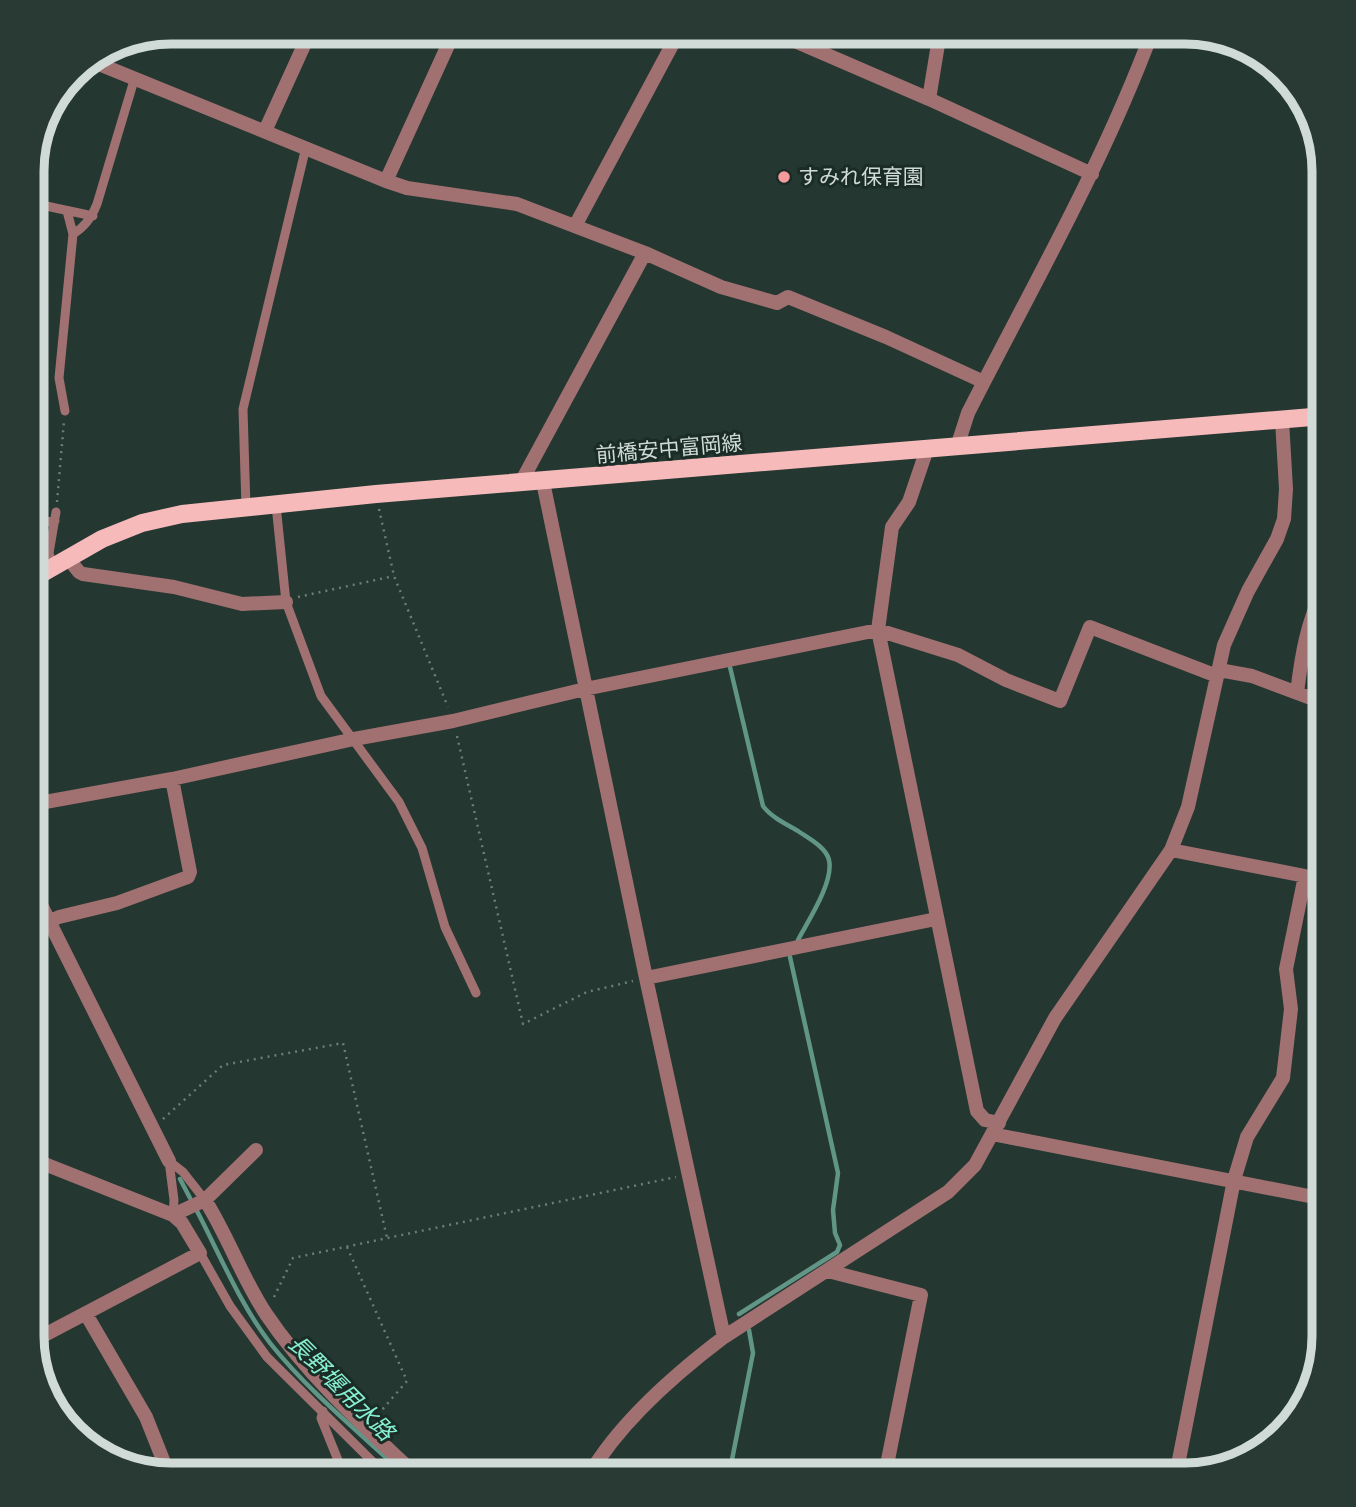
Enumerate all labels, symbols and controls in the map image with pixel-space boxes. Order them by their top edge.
place label: すみれ保育園 [798,163,924,191]
marker: すみれ保育園 [776,169,792,185]
street label: 前橋安中富岡線 [595,429,743,469]
water label: 長野堰用水路 [281,1328,402,1449]

